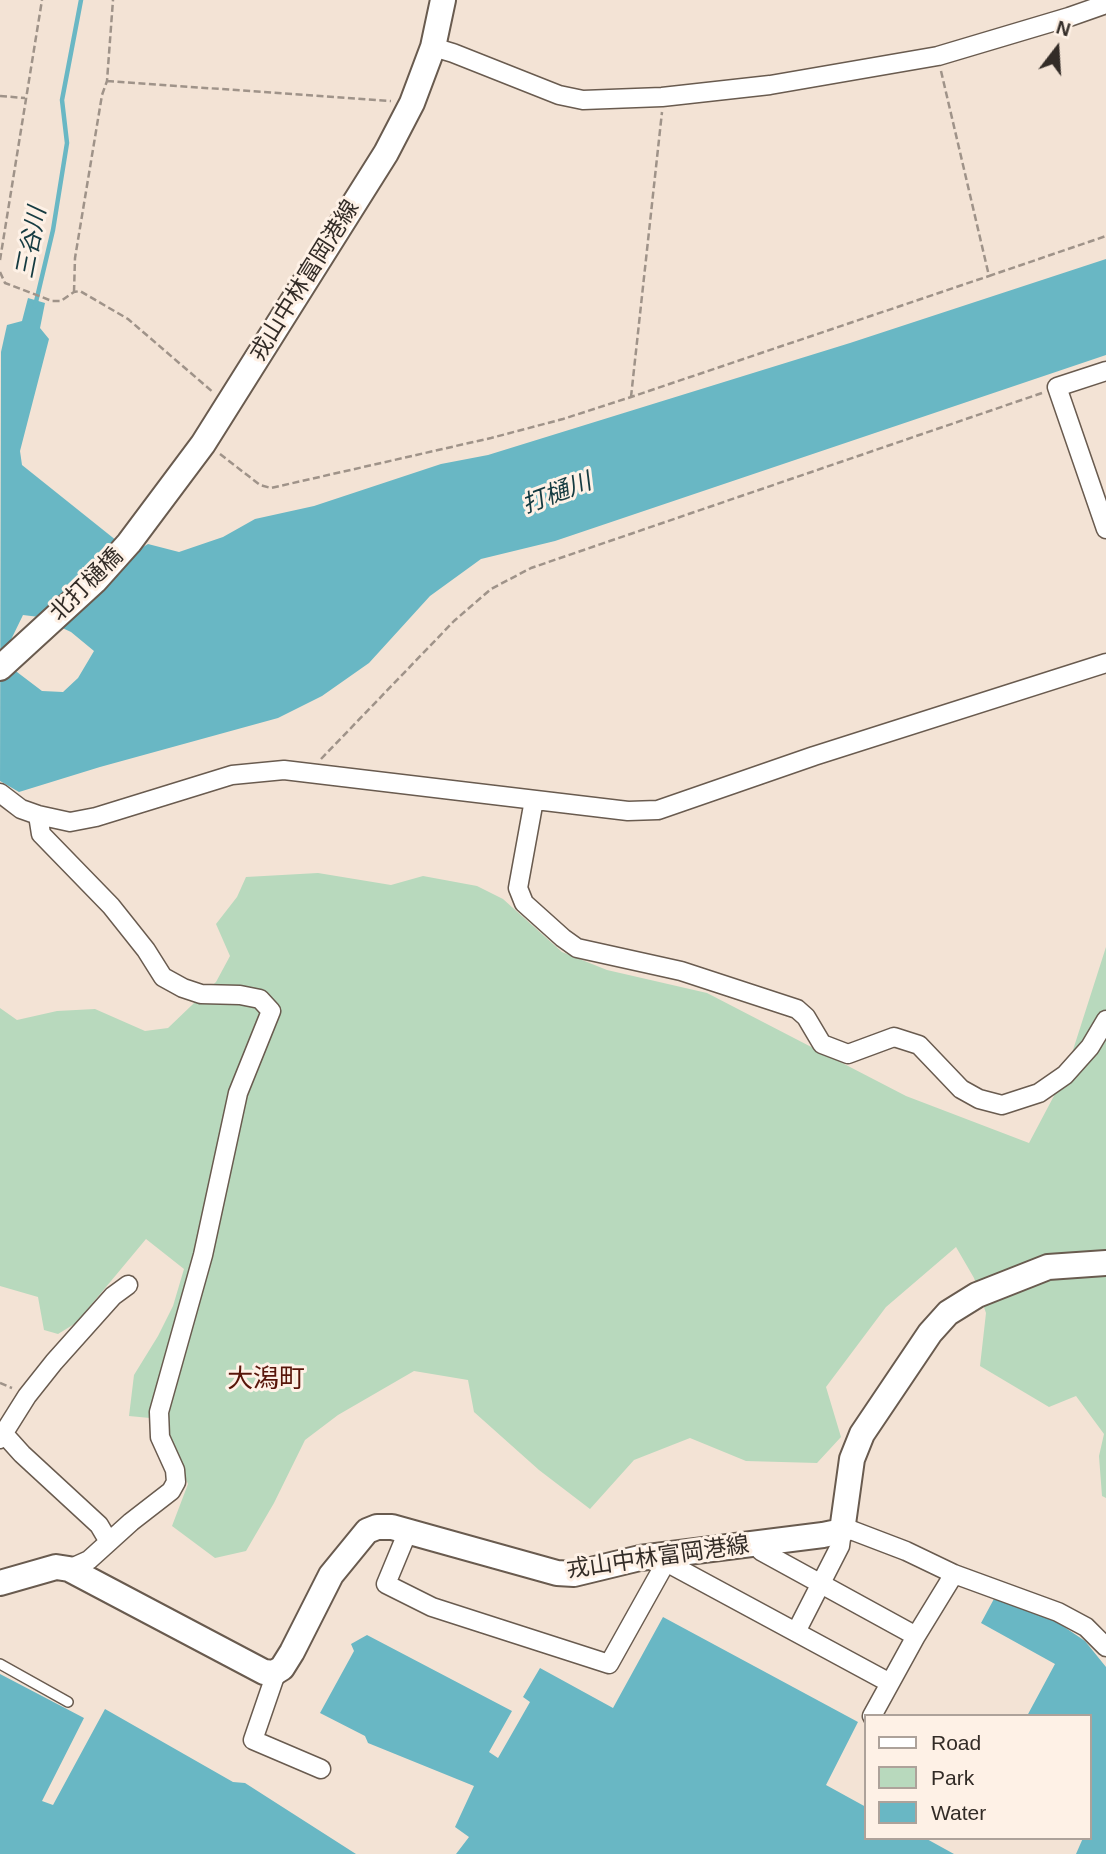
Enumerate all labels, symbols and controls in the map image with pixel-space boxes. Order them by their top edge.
north arrow [1022,14,1092,84]
text: N [1054,16,1073,40]
street label: 戎山中林富岡港線 [245,196,365,366]
water label: 三谷川 [11,205,53,281]
water label: 打樋川 [518,468,596,520]
street label: 北打樋橋 [45,543,129,627]
district label: 大潟町 [227,1364,305,1396]
street label: 戎山中林富岡港線 [565,1532,751,1584]
legend [864,1714,1092,1840]
text: Road [931,1731,981,1754]
text: Park [931,1766,974,1789]
text: Water [931,1801,986,1824]

